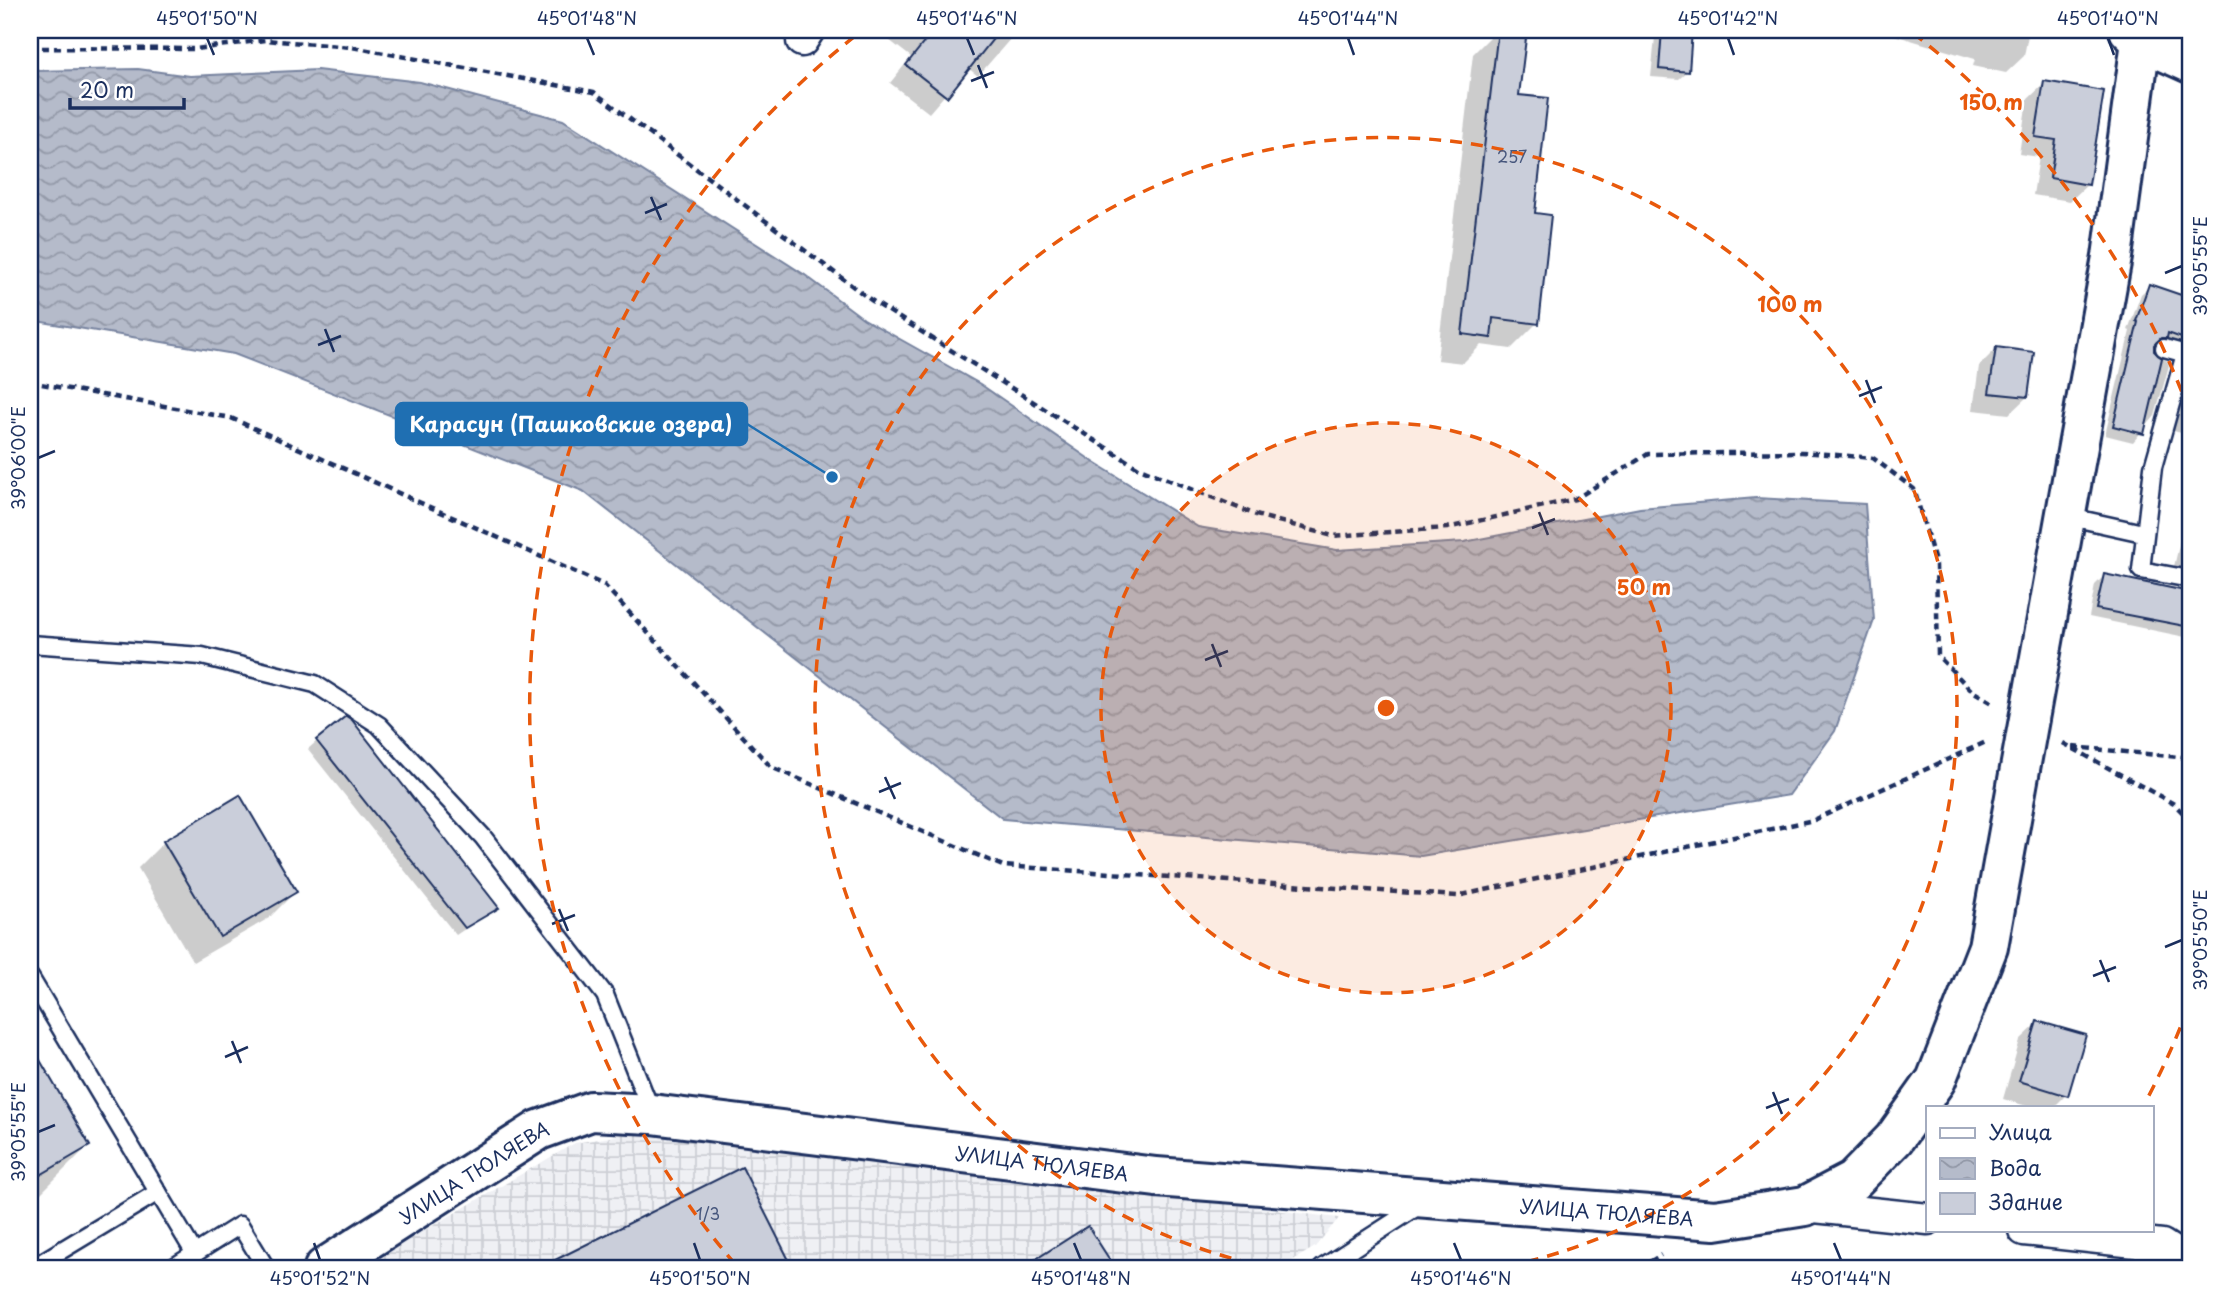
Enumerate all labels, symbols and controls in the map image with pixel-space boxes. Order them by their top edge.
text: 45°01'50"N [156,4,258,31]
text: 45°01'48"N [537,4,637,31]
text: 45°01'46"N [916,4,1018,31]
text: 45°01'44"N [1298,4,1398,31]
text: 45°01'42"N [1678,4,1778,31]
text: 45°01'40"N [2057,4,2159,31]
scale bar [70,66,184,110]
text: 20 m [80,73,134,105]
text: 150 m [1959,85,2023,117]
house number: 257 [1497,144,1527,168]
text: 39°05'55"E [2186,216,2213,316]
text: 100 m [1757,287,1823,319]
callout: Карасун (Пашковские озера) [396,403,747,445]
text: 39°06'00"E [4,406,31,510]
text: Карасун (Пашковские озера) [410,407,732,439]
text: 50 m [1617,570,1671,602]
centre of rings [1374,696,1398,720]
text: 39°05'50"E [2186,889,2213,991]
text: 39°05'55"E [4,1082,31,1182]
legend [1926,1106,2154,1232]
street label: УЛИЦА ТЮЛЯЕВА [393,1114,553,1231]
text: Улица [1989,1115,2052,1147]
street label: УЛИЦА ТЮЛЯЕВА [954,1138,1130,1187]
text: Вода [1989,1151,2041,1183]
text: Здание [1989,1185,2063,1217]
street label: УЛИЦА ТЮЛЯЕВА [1519,1191,1695,1232]
house number: 1/3 [696,1201,720,1225]
text: 45°01'52"N [270,1264,370,1291]
text: 45°01'50"N [649,1264,751,1291]
text: 45°01'48"N [1031,1264,1131,1291]
text: 45°01'46"N [1410,1264,1512,1291]
text: 45°01'44"N [1791,1264,1891,1291]

